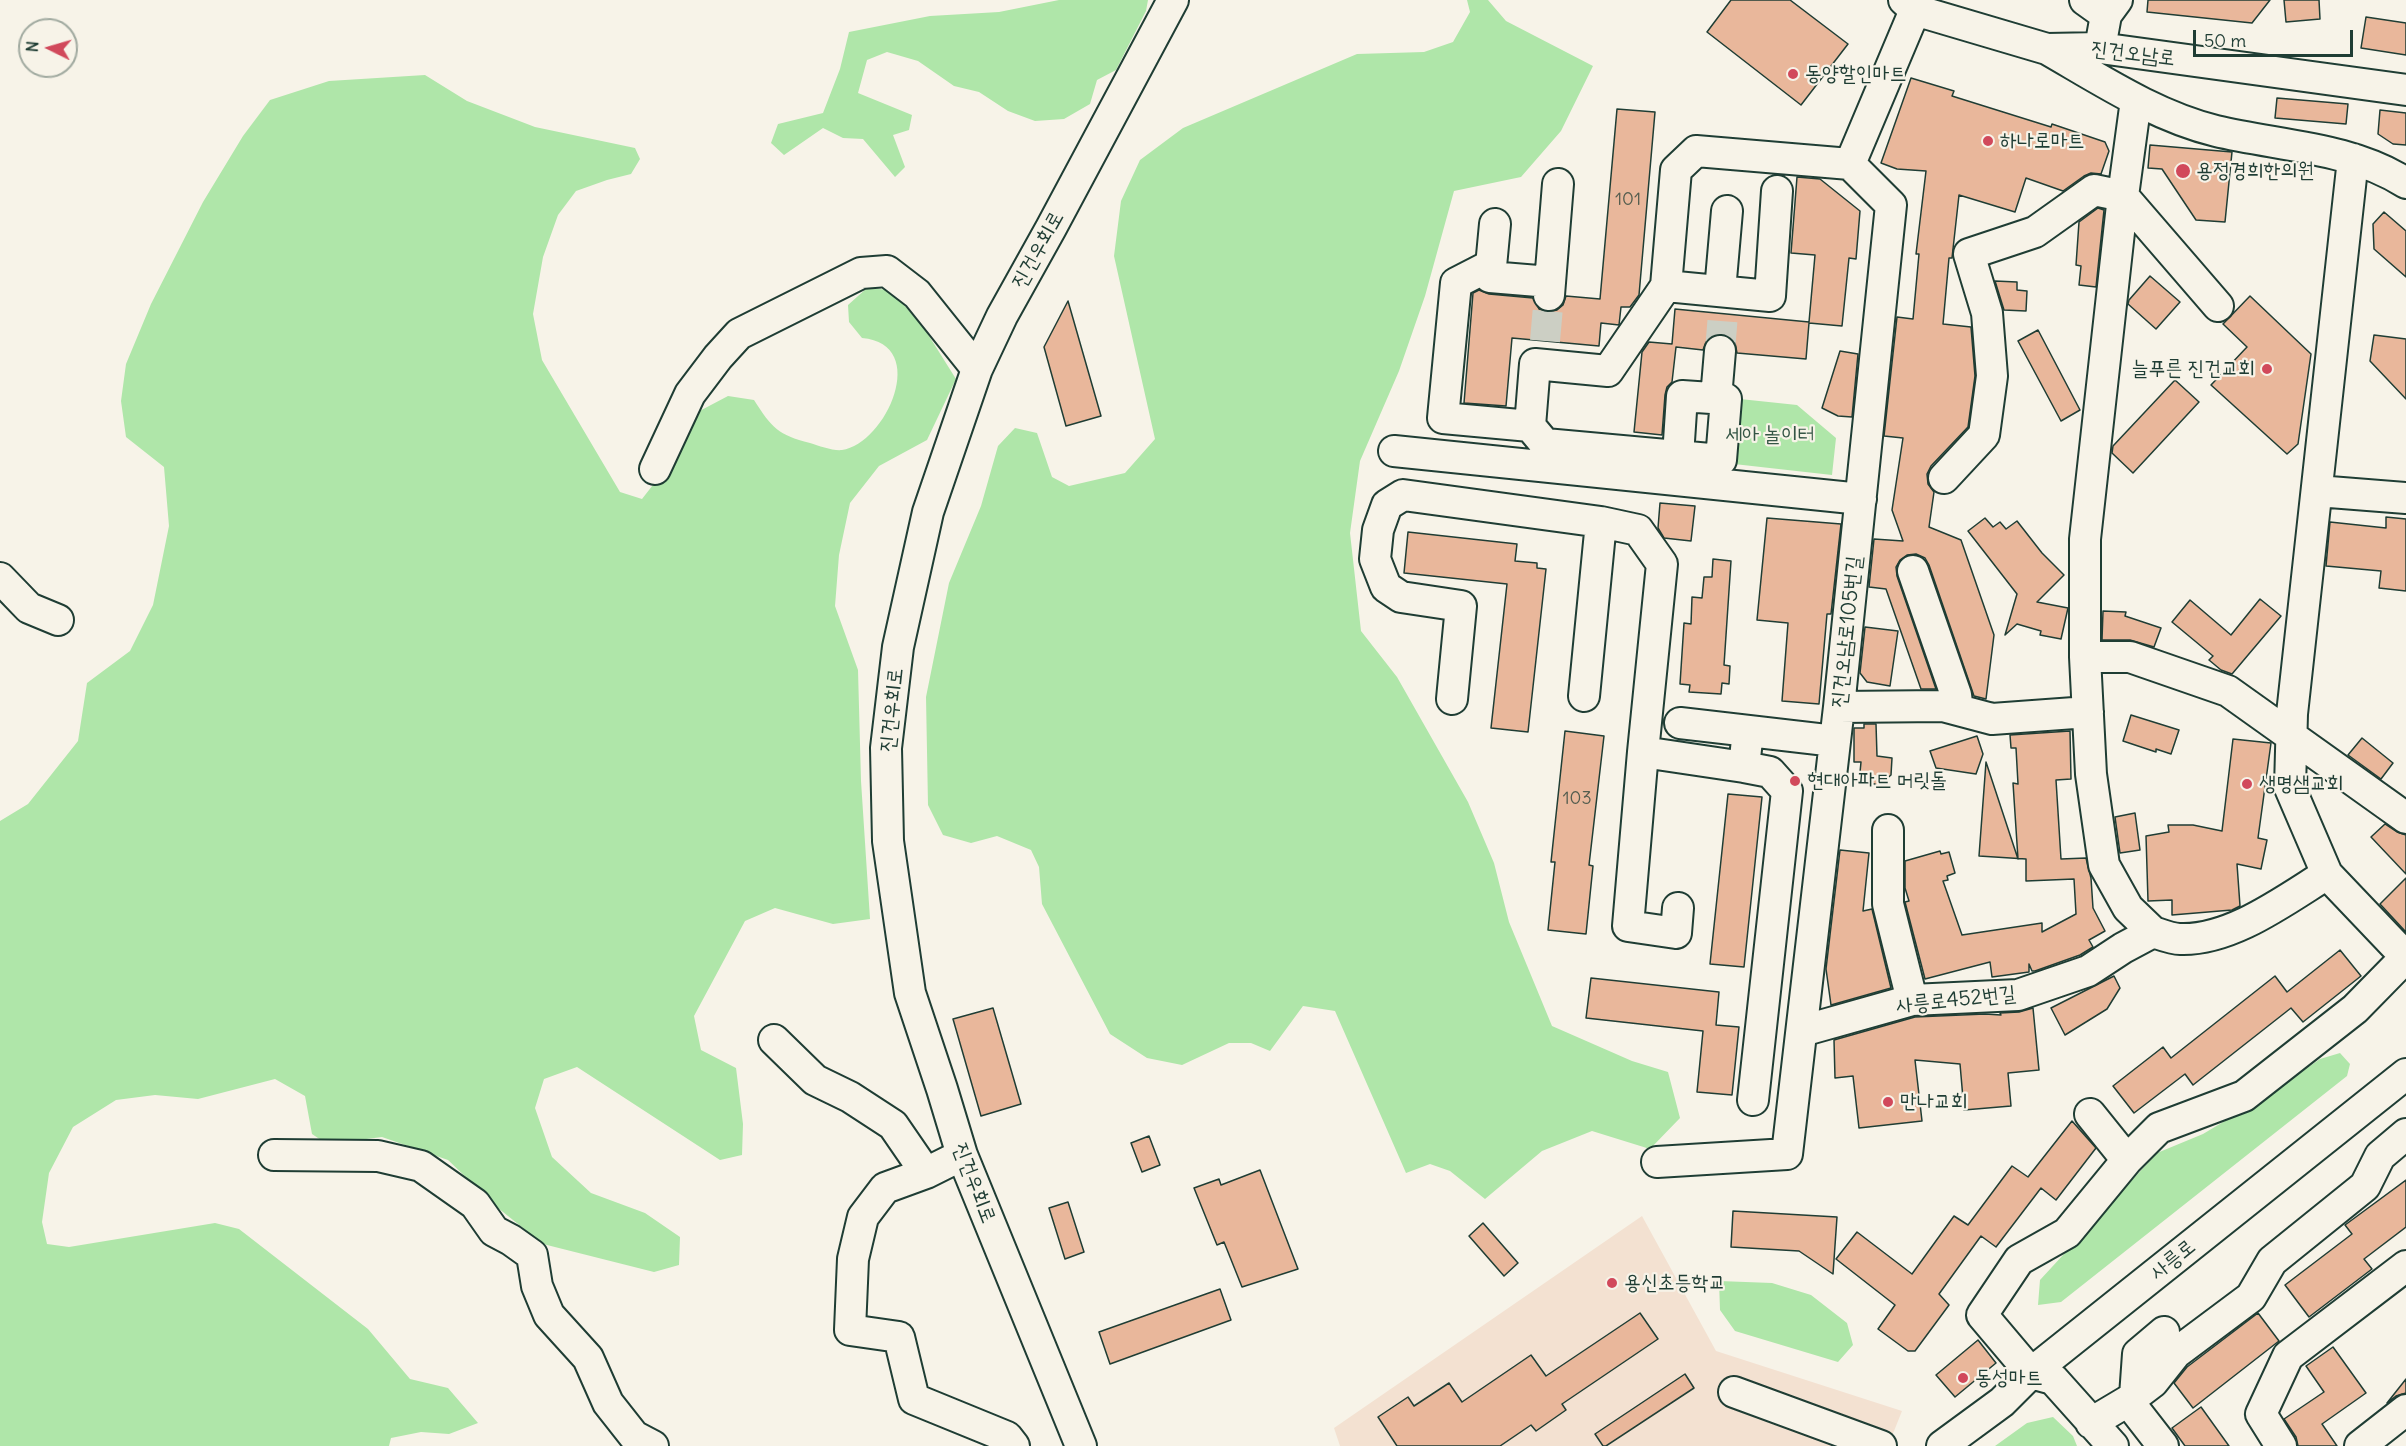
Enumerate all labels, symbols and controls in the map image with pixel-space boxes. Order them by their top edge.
north arrow [18,18,78,78]
scale bar [2196,18,2356,56]
text: 50 m [2204,29,2246,52]
street label: 진건오남로 [2090,36,2176,72]
text: N [22,40,43,53]
place label: 동양할인마트 [1805,61,1906,87]
marker: 동양할인마트 [1786,67,1800,81]
place label: 하나로마트 [2000,128,2084,154]
marker: 하나로마트 [1981,134,1995,148]
place label: 용정경희한의원 [2196,158,2314,184]
marker: 용정경희한의원 [2174,162,2192,180]
house number: 101 [1615,189,1641,211]
street label: 진건우회로 [1006,207,1070,293]
place label: 늘푸른 진건교회 [2132,356,2255,382]
marker: 늘푸른 진건교회 [2260,362,2274,376]
park label: 세아 놀이터 [1725,422,1815,448]
street label: 진건오남로105번길 [1826,555,1868,709]
street label: 진건우회로 [875,667,909,753]
place label: 현대아파트 머릿돌 [1807,768,1947,794]
place label: 생명샘교회 [2259,771,2343,797]
marker: 현대아파트 머릿돌 [1788,774,1802,788]
marker: 생명샘교회 [2240,777,2254,791]
house number: 103 [1562,788,1592,810]
street label: 사릉로452번길 [1895,981,2017,1019]
place label: 만나교회 [1900,1089,1968,1115]
marker: 만나교회 [1881,1095,1895,1109]
street label: 진건우회로 [947,1139,1001,1227]
street label: 사릉로 [2145,1234,2201,1286]
place label: 용신초등학교 [1624,1270,1725,1296]
marker: 용신초등학교 [1605,1276,1619,1290]
place label: 동성마트 [1975,1365,2043,1391]
marker: 동성마트 [1956,1371,1970,1385]

